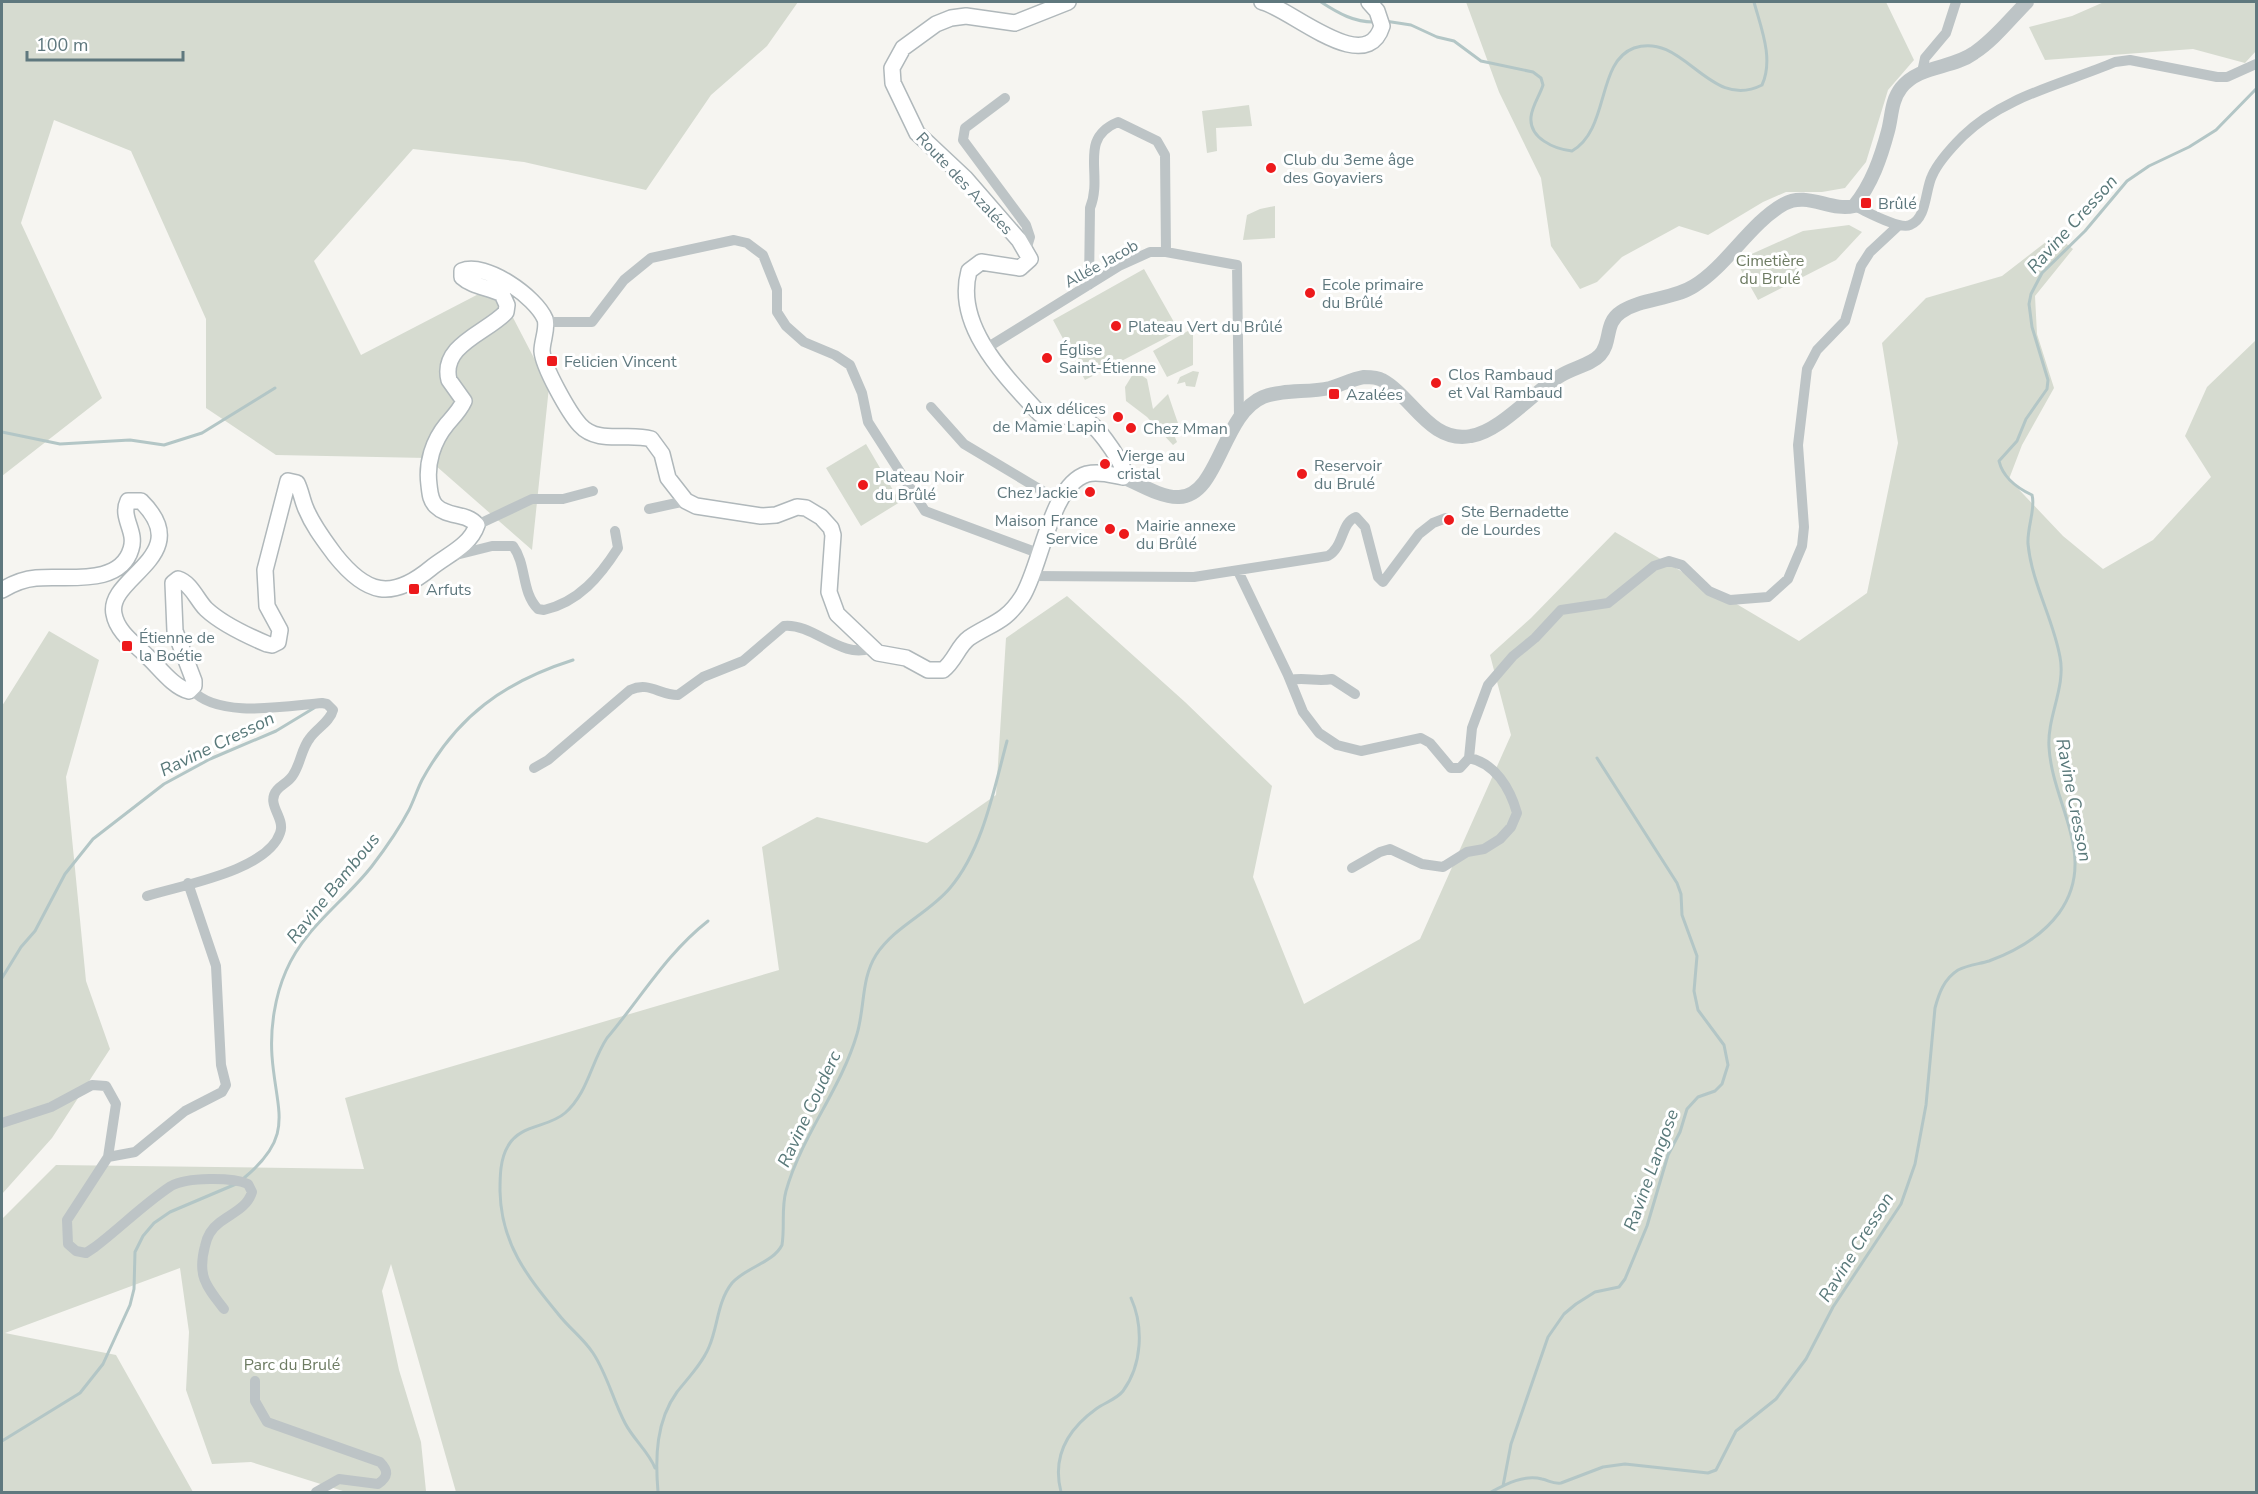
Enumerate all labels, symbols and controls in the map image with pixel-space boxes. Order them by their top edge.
scale bar [27,24,183,62]
text: 100 m [36,33,88,57]
street label: Route des Azalées [911,128,1018,240]
place label: Club du 3eme âge des Goyaviers [1283,149,1414,189]
marker: Club du 3eme âge des Goyaviers [1264,161,1278,175]
water label: Ravine Cresson [2021,170,2123,278]
place label: Brûlé [1878,193,1917,215]
marker: Brûlé [1859,196,1873,210]
street label: Allée Jacob [1061,235,1142,293]
park label: Cimetière du Brulé [1736,250,1804,290]
place label: Ecole primaire du Brûlé [1322,274,1423,314]
marker: Ecole primaire du Brûlé [1303,286,1317,300]
place label: Plateau Vert du Brûlé [1128,316,1283,338]
marker: Plateau Vert du Brûlé [1109,319,1123,333]
place label: Église Saint-Étienne [1059,339,1156,379]
place label: Felicien Vincent [564,351,677,373]
marker: Église Saint-Étienne [1040,351,1054,365]
marker: Felicien Vincent [545,354,559,368]
place label: Clos Rambaud et Val Rambaud [1448,364,1563,404]
marker: Clos Rambaud et Val Rambaud [1429,376,1443,390]
place label: Azalées [1346,384,1403,406]
marker: Azalées [1327,387,1341,401]
place label: Aux délices de Mamie Lapin [993,398,1106,438]
marker: Aux délices de Mamie Lapin [1111,410,1125,424]
place label: Chez Mman [1143,418,1228,440]
marker: Chez Mman [1124,421,1138,435]
place label: Vierge au cristal [1116,445,1185,485]
place label: Reservoir du Brulé [1314,455,1382,495]
marker: Vierge au cristal [1098,457,1112,471]
place label: Plateau Noir du Brûlé [875,466,964,506]
marker: Reservoir du Brulé [1295,467,1309,481]
marker: Plateau Noir du Brûlé [856,478,870,492]
place label: Chez Jackie [997,482,1078,504]
marker: Chez Jackie [1083,485,1097,499]
place label: Ste Bernadette de Lourdes [1461,501,1569,541]
place label: Maison France Service [995,510,1098,550]
marker: Ste Bernadette de Lourdes [1442,513,1456,527]
place label: Mairie annexe du Brûlé [1136,515,1236,555]
marker: Maison France Service [1103,522,1117,536]
marker: Mairie annexe du Brûlé [1117,527,1131,541]
place label: Arfuts [426,579,471,601]
marker: Arfuts [407,582,421,596]
place label: Étienne de la Boétie [139,627,215,667]
marker: Étienne de la Boétie [120,639,134,653]
water label: Ravine Cresson [156,706,278,782]
water label: Ravine Cresson [2050,736,2098,864]
water label: Ravine Bambous [281,828,385,948]
water label: Ravine Couderc [772,1046,847,1171]
water label: Ravine Langose [1618,1106,1684,1234]
water label: Ravine Cresson [1813,1188,1899,1306]
park label: Parc du Brulé [244,1354,340,1376]

